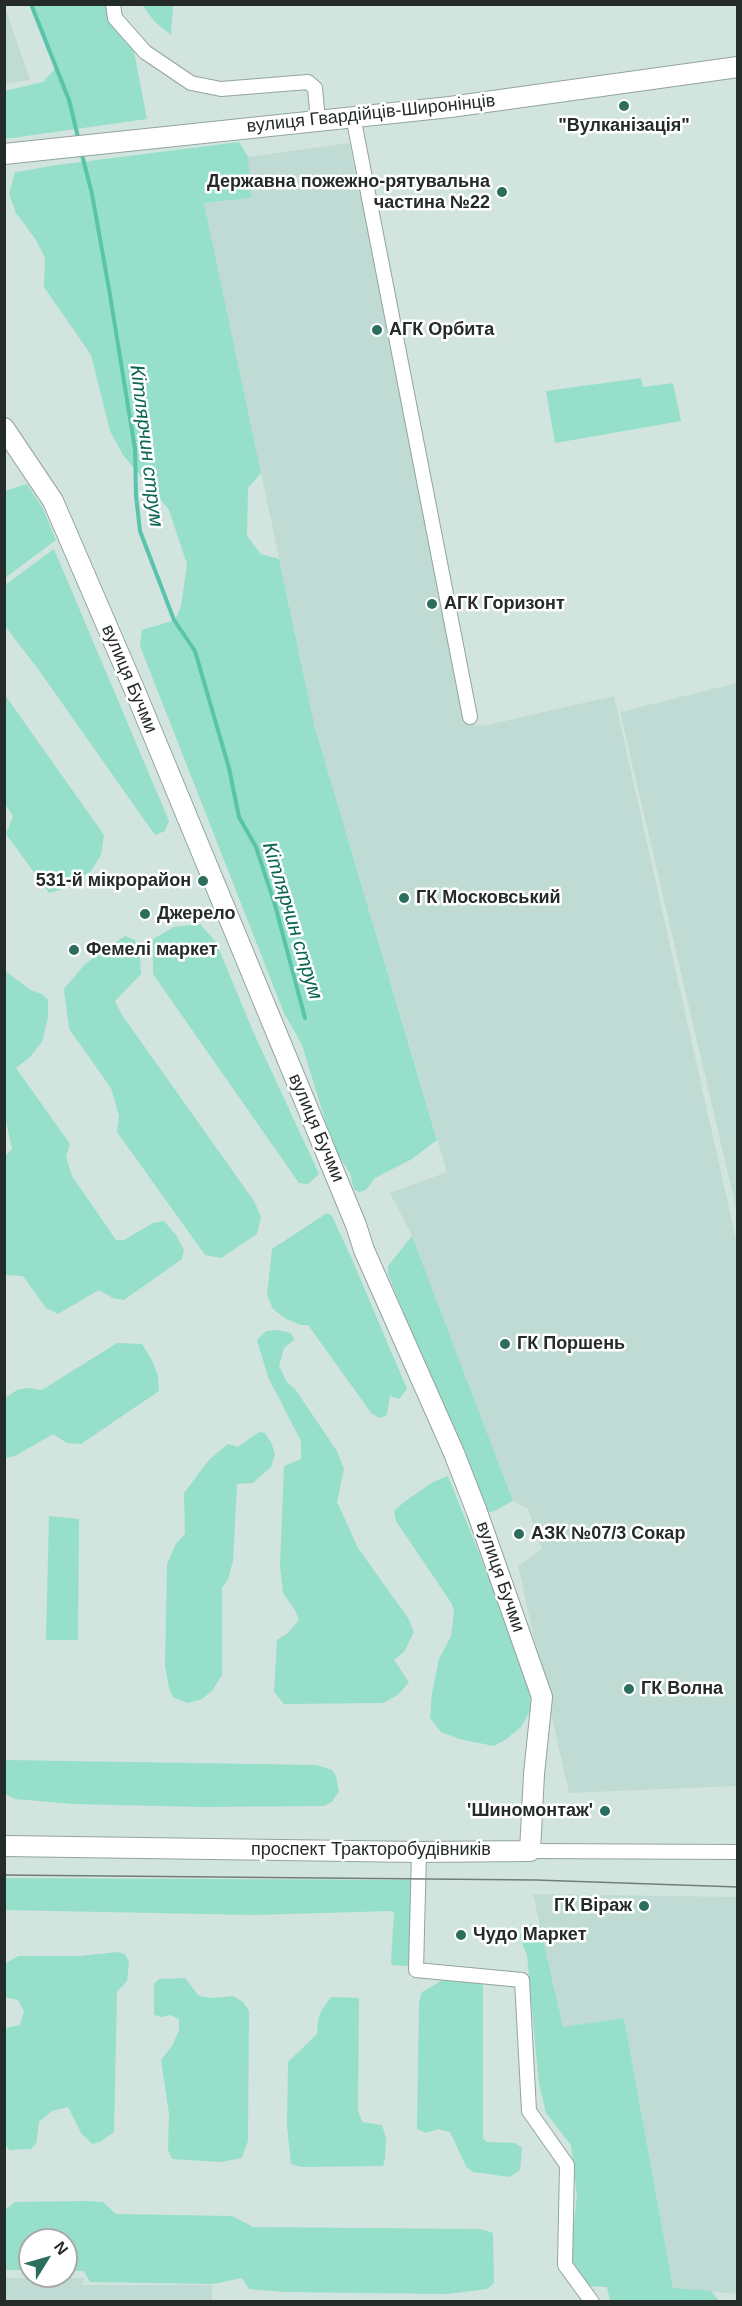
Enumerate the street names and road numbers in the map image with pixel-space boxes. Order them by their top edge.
street label: вулиця Гвардійців-Широнінців [246,90,496,138]
street label: вулиця Бучми [96,622,162,736]
street label: вулиця Бучми [283,1071,349,1185]
street label: вулиця Бучми [471,1519,529,1635]
street label: проспект Тракторобудівників [251,1839,491,1861]

